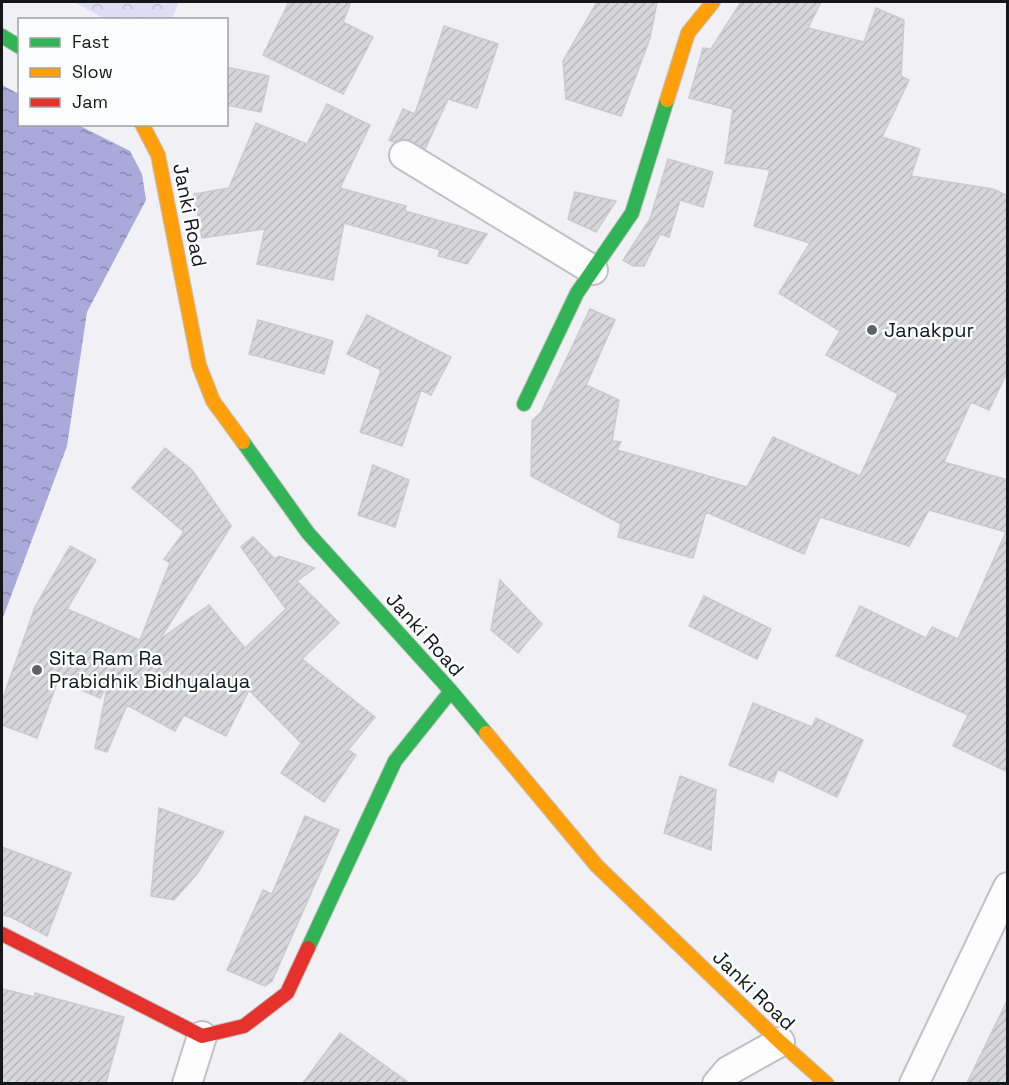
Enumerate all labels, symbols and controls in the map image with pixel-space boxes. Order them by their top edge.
legend [18,18,228,126]
text: Fast [72,30,109,53]
text: Slow [72,60,113,83]
text: Jam [72,90,108,113]
street label: Janki Road [167,161,213,269]
place label: Janakpur [884,317,974,343]
marker: Janakpur [865,323,879,337]
street label: Janki Road [380,586,470,682]
place label: Sita Ram Ra Prabidhik Bidhyalaya [49,645,250,694]
marker: Sita Ram Ra Prabidhik Bidhyalaya [30,663,44,677]
street label: Janki Road [707,944,801,1036]

